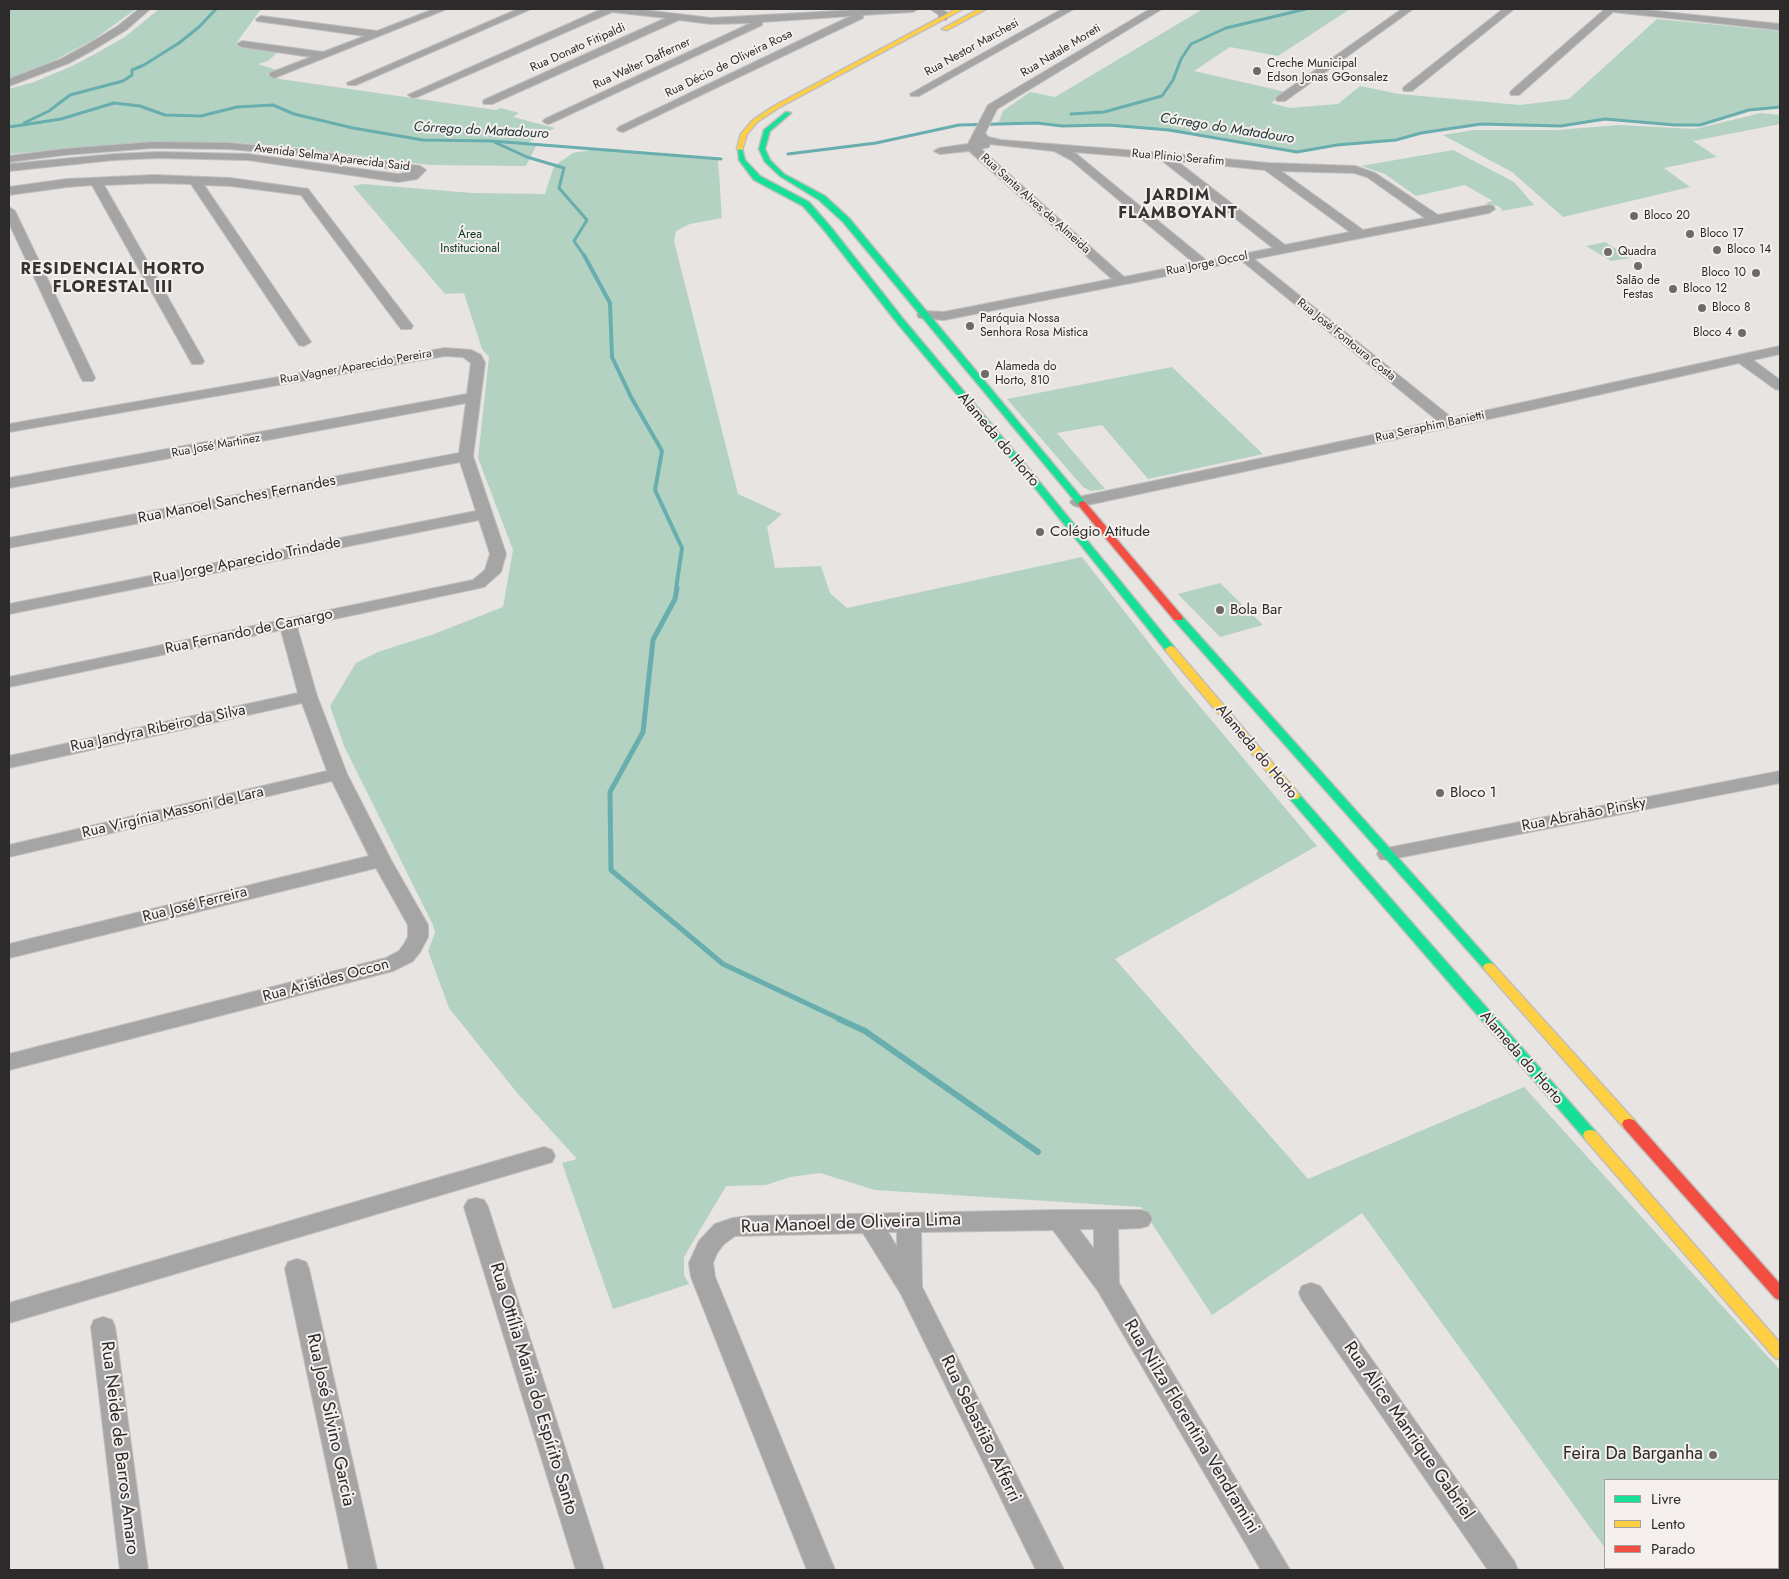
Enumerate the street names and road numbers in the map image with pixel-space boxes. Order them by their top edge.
street label: Rua Nestor Marchesi [922,16,1022,80]
street label: Rua Donato Fitipaldi [528,21,628,75]
street label: Rua Natale Moreti [1018,21,1104,81]
street label: Rua Décio de Oliveira Rosa [663,27,795,101]
street label: Rua Walter Dafferner [591,35,693,93]
street label: Avenida Selma Aparecida Said [253,141,411,175]
street label: Rua Plinio Serafim [1131,147,1225,169]
street label: Rua Santa Alves de Almeida [977,151,1093,257]
street label: Rua Jorge Occol [1165,249,1249,279]
street label: Rua José Fontoura Costa [1294,296,1398,384]
street label: Rua Vagner Aparecido Pereira [279,347,433,387]
street label: Alameda do Horto [953,389,1043,491]
street label: Rua Seraphim Banietti [1374,408,1486,446]
street label: Rua José Martinez [170,431,262,461]
street label: Rua Manoel Sanches Fernandes [137,472,337,528]
street label: Rua Jorge Aparecido Trindade [152,534,342,588]
street label: Rua Fernando de Camargo [164,605,334,659]
street label: Alameda do Horto [1211,701,1301,803]
street label: Rua Jandyra Ribeiro da Silva [69,702,247,756]
street label: Rua Virgínia Massoni de Lara [81,783,265,843]
street label: Rua Abrahão Pinsky [1520,794,1648,836]
street label: Rua José Ferreira [141,883,249,927]
street label: Rua Aristides Occon [261,956,391,1006]
street label: Alameda do Horto [1476,1008,1566,1108]
street label: Rua Manoel de Oliveira Lima [741,1209,961,1239]
street label: Rua Ottília Maria do Espírito Santo [484,1260,582,1518]
street label: Rua Nilza Florentina Vendramini [1118,1316,1264,1538]
street label: Rua José Silvino Garcia [301,1332,359,1508]
street label: Rua Alice Manrique Gabriel [1338,1338,1478,1524]
street label: Rua Neide de Barros Amaro [95,1340,143,1556]
street label: Rua Sebastião Afferri [935,1352,1025,1506]

